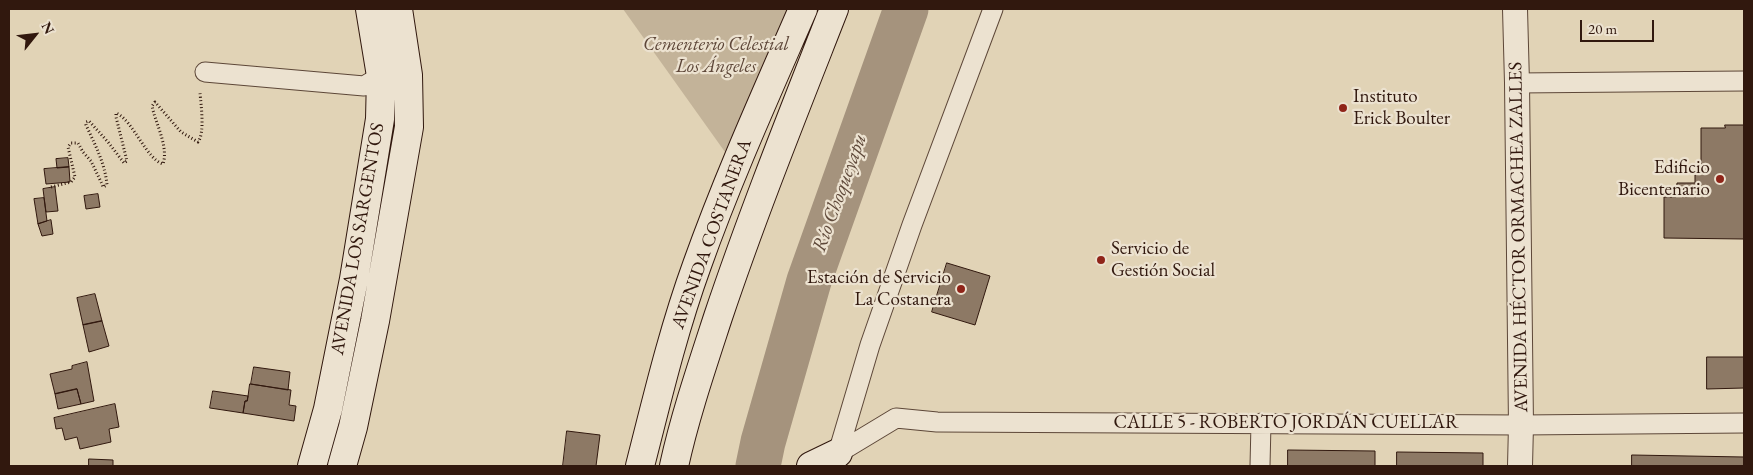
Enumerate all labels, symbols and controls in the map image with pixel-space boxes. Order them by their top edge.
north arrow [10,10,60,60]
scale bar [1583,10,1657,42]
text: N [37,18,59,37]
text: 20 m [1588,19,1617,38]
park label: Cementerio Celestial Los Ángeles [643,34,789,78]
street label: AVENIDA HÉCTOR ORMACHEA ZALLES [1505,62,1533,412]
place label: Instituto Erick Boulter [1353,86,1450,130]
marker: Instituto Erick Boulter [1337,102,1349,114]
street label: AVENIDA LOS SARGENTOS [326,121,390,357]
water label: Río Choqueyapu [808,131,872,255]
street label: AVENIDA COSTANERA [667,136,757,332]
place label: Edificio Bicentenario [1618,157,1710,201]
marker: Edificio Bicentenario [1714,173,1726,185]
place label: Servicio de Gestión Social [1111,238,1215,282]
marker: Servicio de Gestión Social [1095,254,1107,266]
place label: Estación de Servicio La Costanera [807,267,951,311]
marker: Estación de Servicio La Costanera [955,283,967,295]
street label: CALLE 5 - ROBERTO JORDÁN CUELLAR [1114,412,1458,434]

